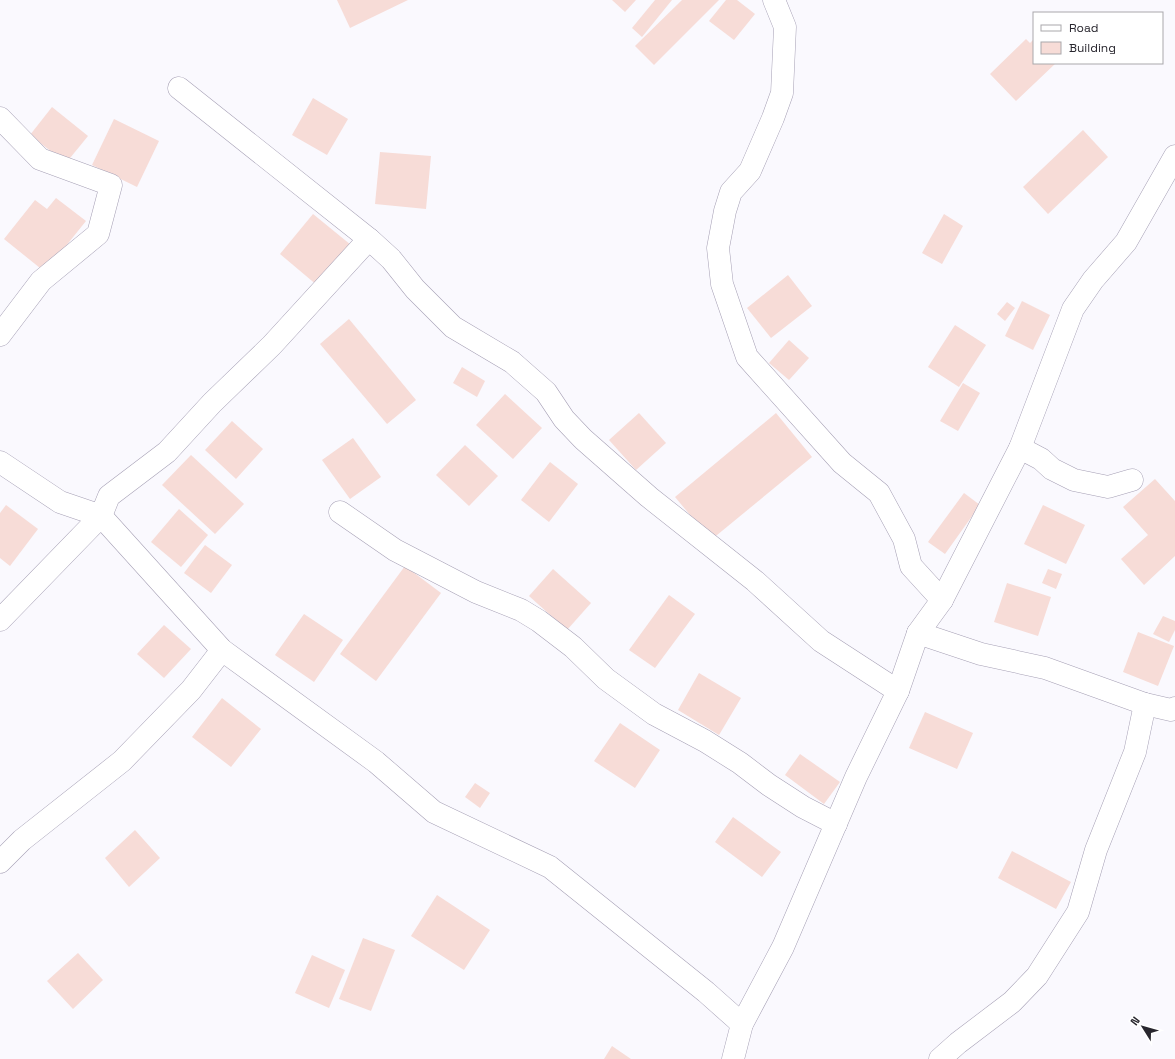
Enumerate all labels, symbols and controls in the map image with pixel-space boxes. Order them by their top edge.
legend [1033,12,1163,64]
text: Road [1069,20,1098,36]
text: Building [1069,40,1116,56]
north arrow [1123,1007,1163,1047]
text: N [1127,1014,1143,1028]

